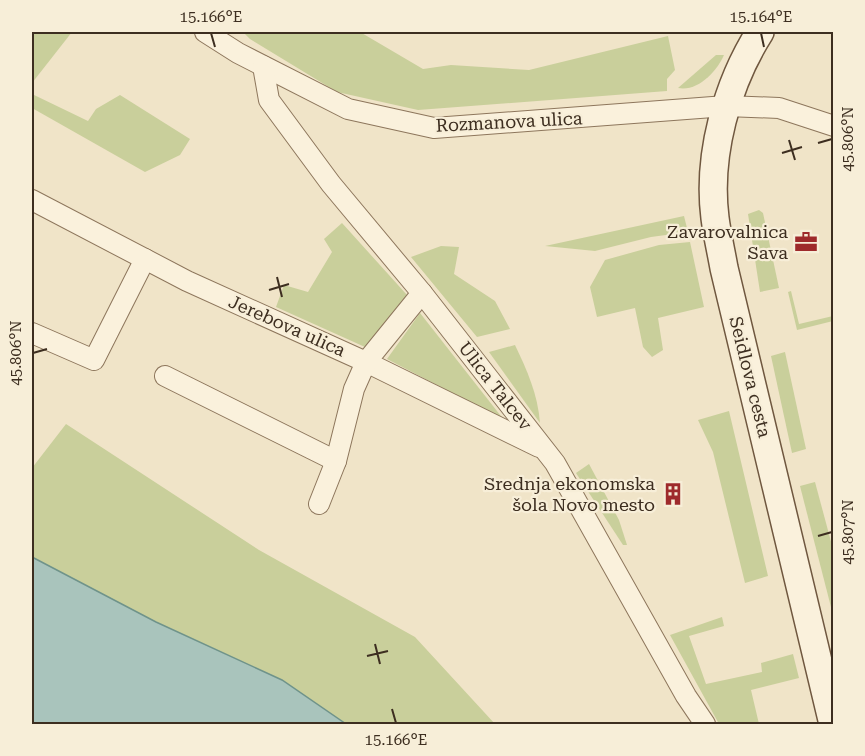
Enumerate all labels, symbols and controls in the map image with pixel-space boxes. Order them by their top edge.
text: 15.166°E [180,8,242,26]
text: 15.164°E [730,8,792,26]
text: 45.806°N [839,106,857,172]
street label: Rozmanova ulica [435,107,583,136]
place label: Zavarovalnica Sava [667,221,788,263]
office icon: Zavarovalnica Sava [793,229,819,255]
street label: Jerebova ulica [226,290,349,361]
street label: Seidlova cesta [725,314,776,440]
text: 45.806°N [7,320,25,386]
street label: Ulica Talcev [454,337,537,435]
place label: Srednja ekonomska šola Novo mesto [484,473,655,515]
building icon: Srednja ekonomska šola Novo mesto [660,481,686,507]
text: 45.807°N [839,499,857,565]
text: 15.166°E [365,731,427,749]

